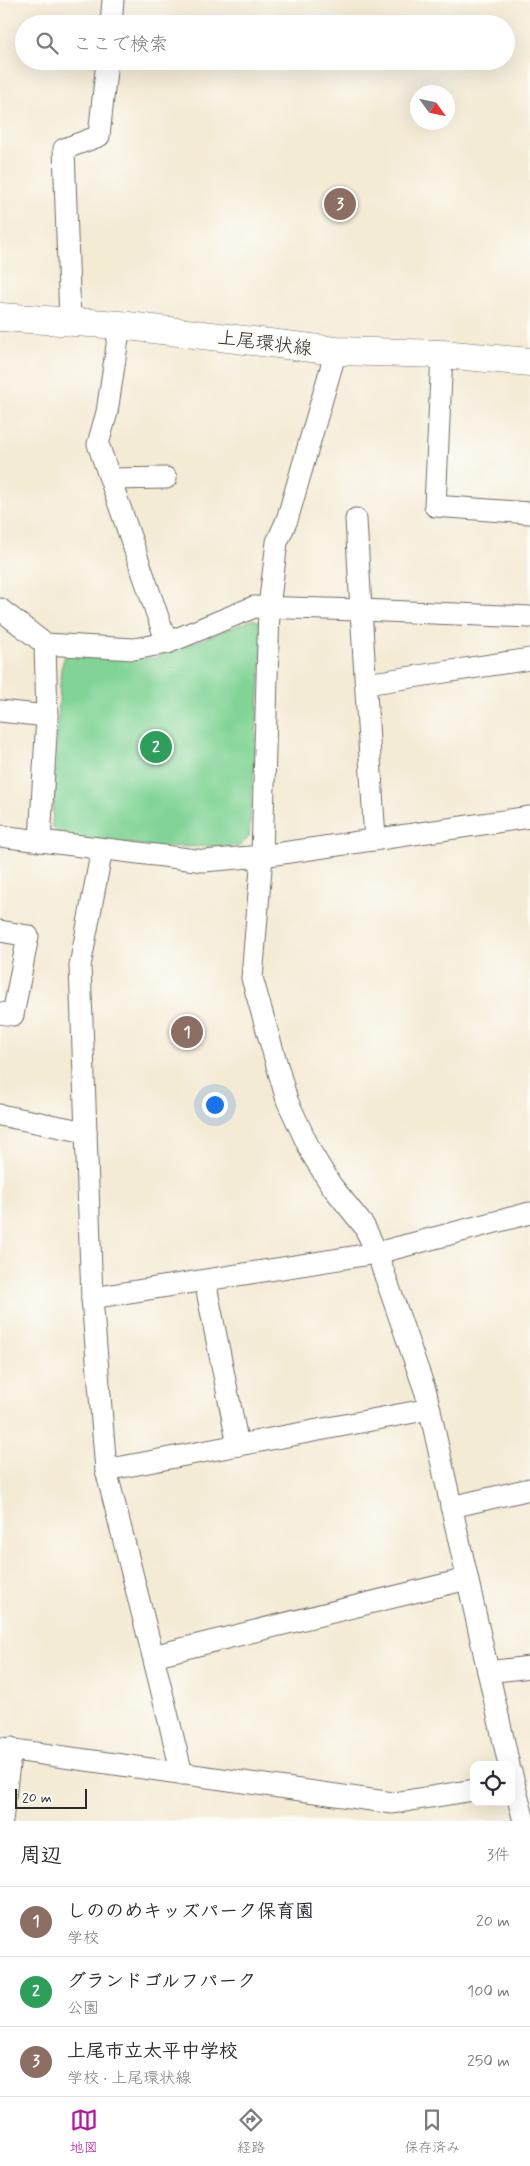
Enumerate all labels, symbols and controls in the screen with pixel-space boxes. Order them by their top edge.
search box [15,15,515,70]
icon: search [33,29,61,57]
text: ここで検索 [73,32,168,57]
north arrow [410,85,455,130]
pin: 3 [324,185,356,223]
street label: 上尾環状線 [216,325,313,362]
pin: 2 [140,728,172,766]
pin: 1 [171,1013,203,1051]
your location [202,1092,228,1118]
map controls [470,1761,515,1806]
button: locate [470,1761,515,1806]
scale bar [15,1786,88,1809]
text: 20 m [22,1789,52,1807]
text: 周辺 [20,1842,62,1870]
text: 3件 [487,1845,510,1866]
text: しののめキッズパーク保育園 [67,1899,314,1924]
text: 1 [32,1911,40,1932]
text: 20 m [476,1911,510,1932]
text: 学校 [67,1928,99,1949]
text: グランドゴルフパーク [67,1969,256,1994]
text: 2 [32,1981,40,2002]
text: 100 m [467,1981,510,2002]
text: 公園 [67,1998,99,2019]
text: 上尾市立太平中学校 [67,2039,238,2064]
text: 3 [32,2051,40,2072]
text: 250 m [467,2051,510,2072]
text: 学校 · 上尾環状線 [67,2068,191,2089]
tab: 地図 [70,2106,98,2157]
tab: 経路 [237,2106,265,2157]
tab: 保存済み [404,2106,460,2157]

